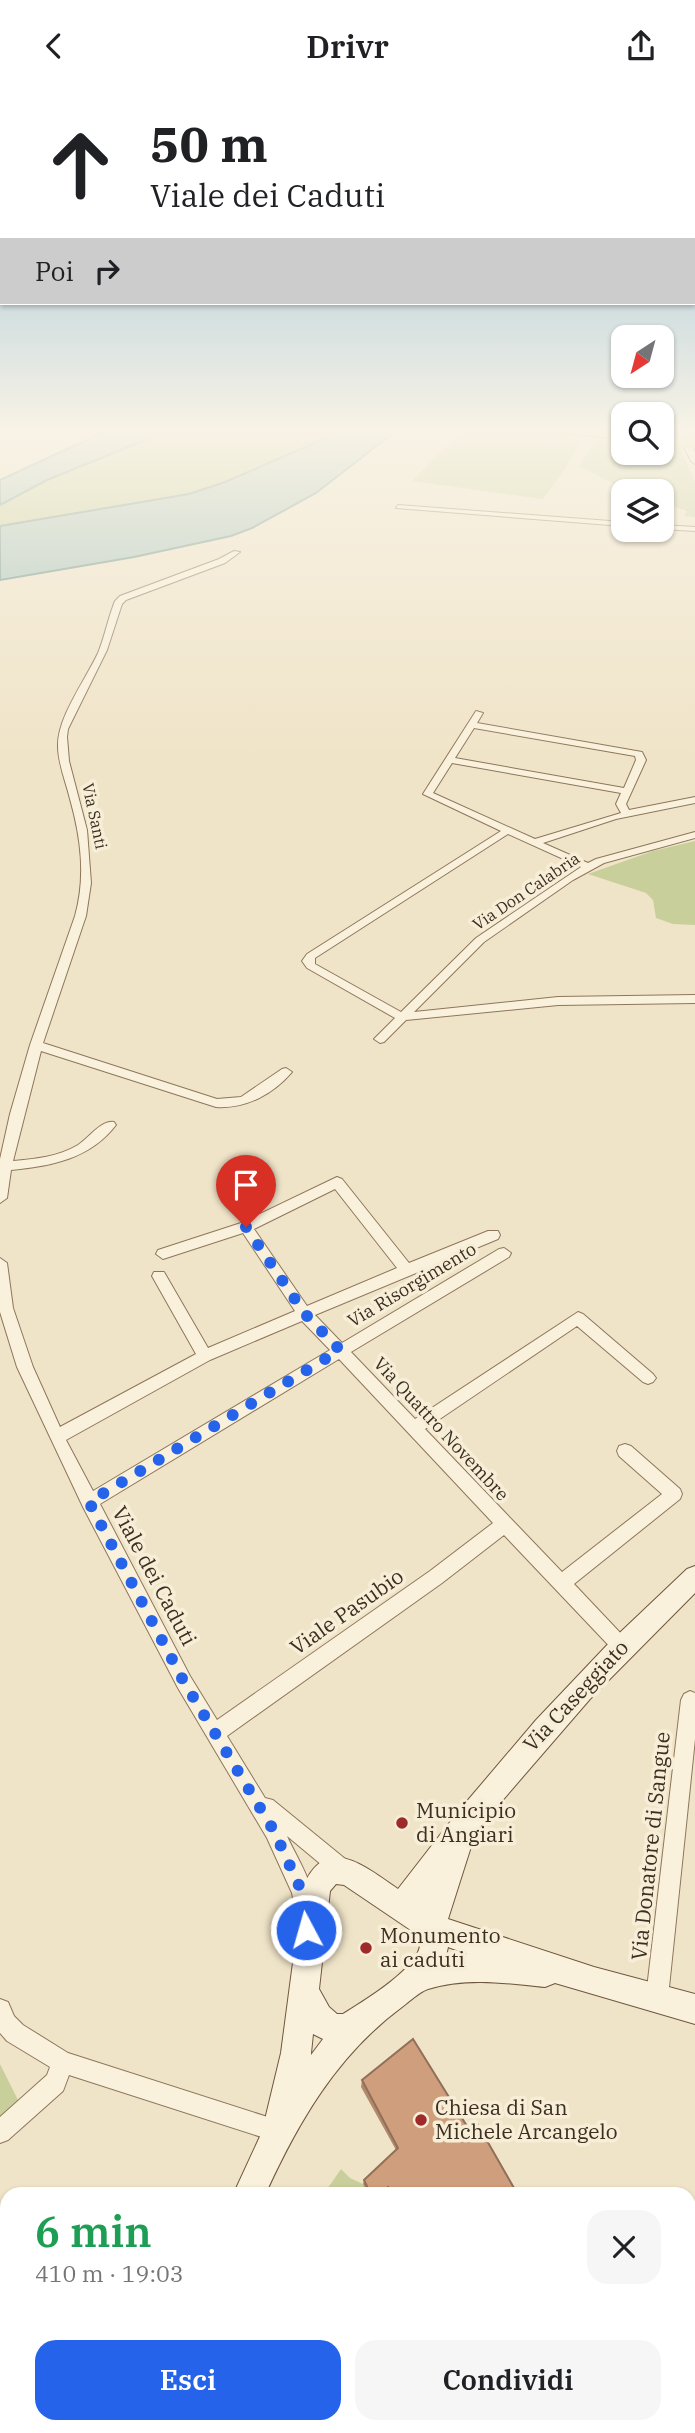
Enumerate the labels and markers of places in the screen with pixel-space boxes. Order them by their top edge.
pin [216,1155,276,1227]
place label: Municipio di Angiari [416,1796,516,1848]
marker: Municipio di Angiari [394,1815,410,1831]
place label: Monumento ai caduti [380,1921,501,1973]
marker: Monumento ai caduti [358,1940,374,1956]
place label: Chiesa di San Michele Arcangelo [435,2093,618,2145]
marker: Chiesa di San Michele Arcangelo [413,2112,429,2128]

